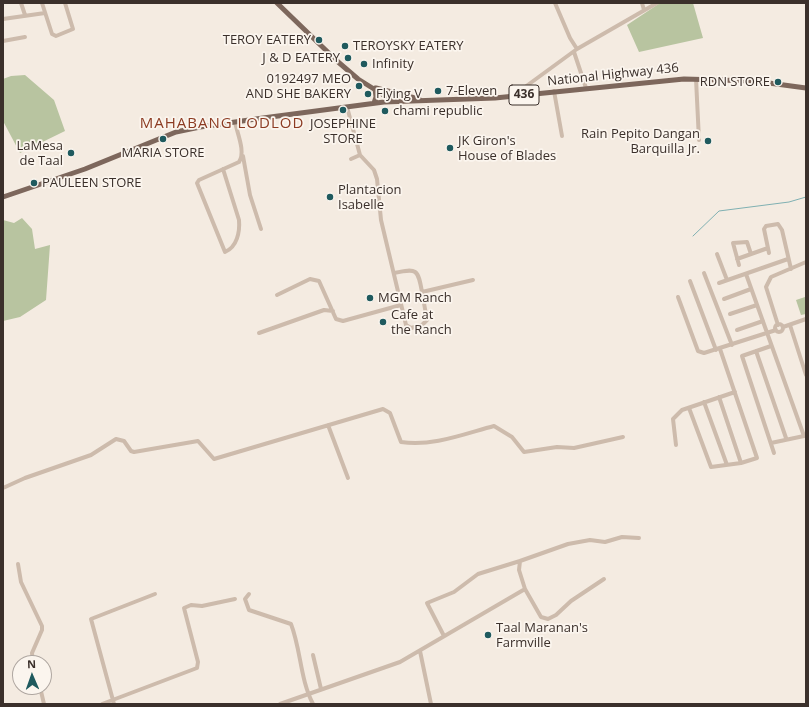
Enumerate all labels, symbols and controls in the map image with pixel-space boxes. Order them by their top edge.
place label: TEROY EATERY [223,32,311,48]
marker: TEROY EATERY [314,35,324,45]
place label: TEROYSKY EATERY [353,38,464,54]
marker: TEROYSKY EATERY [340,41,350,51]
place label: J & D EATERY [262,50,340,66]
marker: J & D EATERY [343,53,353,63]
place label: Infinity [372,56,414,72]
marker: Infinity [359,59,369,69]
street label: National Highway 436 [547,60,679,90]
place label: 0192497 MEO AND SHE BAKERY [246,71,351,102]
place label: RDN STORE [700,74,770,90]
marker: RDN STORE [773,77,783,87]
marker: 0192497 MEO AND SHE BAKERY [354,81,364,91]
place label: 7-Eleven [446,83,497,99]
road number: 436 [509,85,539,105]
place label: Flying V [376,86,422,102]
marker: 7-Eleven [433,86,443,96]
marker: Flying V [363,89,373,99]
place label: chami republic [393,103,482,119]
marker: JOSEPHINE STORE [338,105,348,115]
marker: chami republic [380,106,390,116]
district label: MAHABANG LODLOD [140,115,304,133]
place label: JOSEPHINE STORE [310,116,376,147]
place label: Rain Pepito Dangan Barquilla Jr. [581,126,700,157]
place label: JK Giron's House of Blades [458,133,556,164]
marker: MARIA STORE [158,134,168,144]
marker: Rain Pepito Dangan Barquilla Jr. [703,136,713,146]
place label: LaMesa de Taal [17,138,63,169]
marker: JK Giron's House of Blades [445,143,455,153]
place label: MARIA STORE [122,145,204,161]
marker: LaMesa de Taal [66,148,76,158]
place label: PAULEEN STORE [42,175,142,191]
marker: PAULEEN STORE [29,178,39,188]
place label: Plantacion Isabelle [338,182,401,213]
marker: Plantacion Isabelle [325,192,335,202]
place label: MGM Ranch [378,290,452,306]
marker: MGM Ranch [365,293,375,303]
place label: Cafe at the Ranch [391,307,452,338]
marker: Cafe at the Ranch [378,317,388,327]
place label: Taal Maranan's Farmville [496,620,588,651]
marker: Taal Maranan's Farmville [483,630,493,640]
north arrow [12,655,52,695]
text: N [27,656,36,671]

